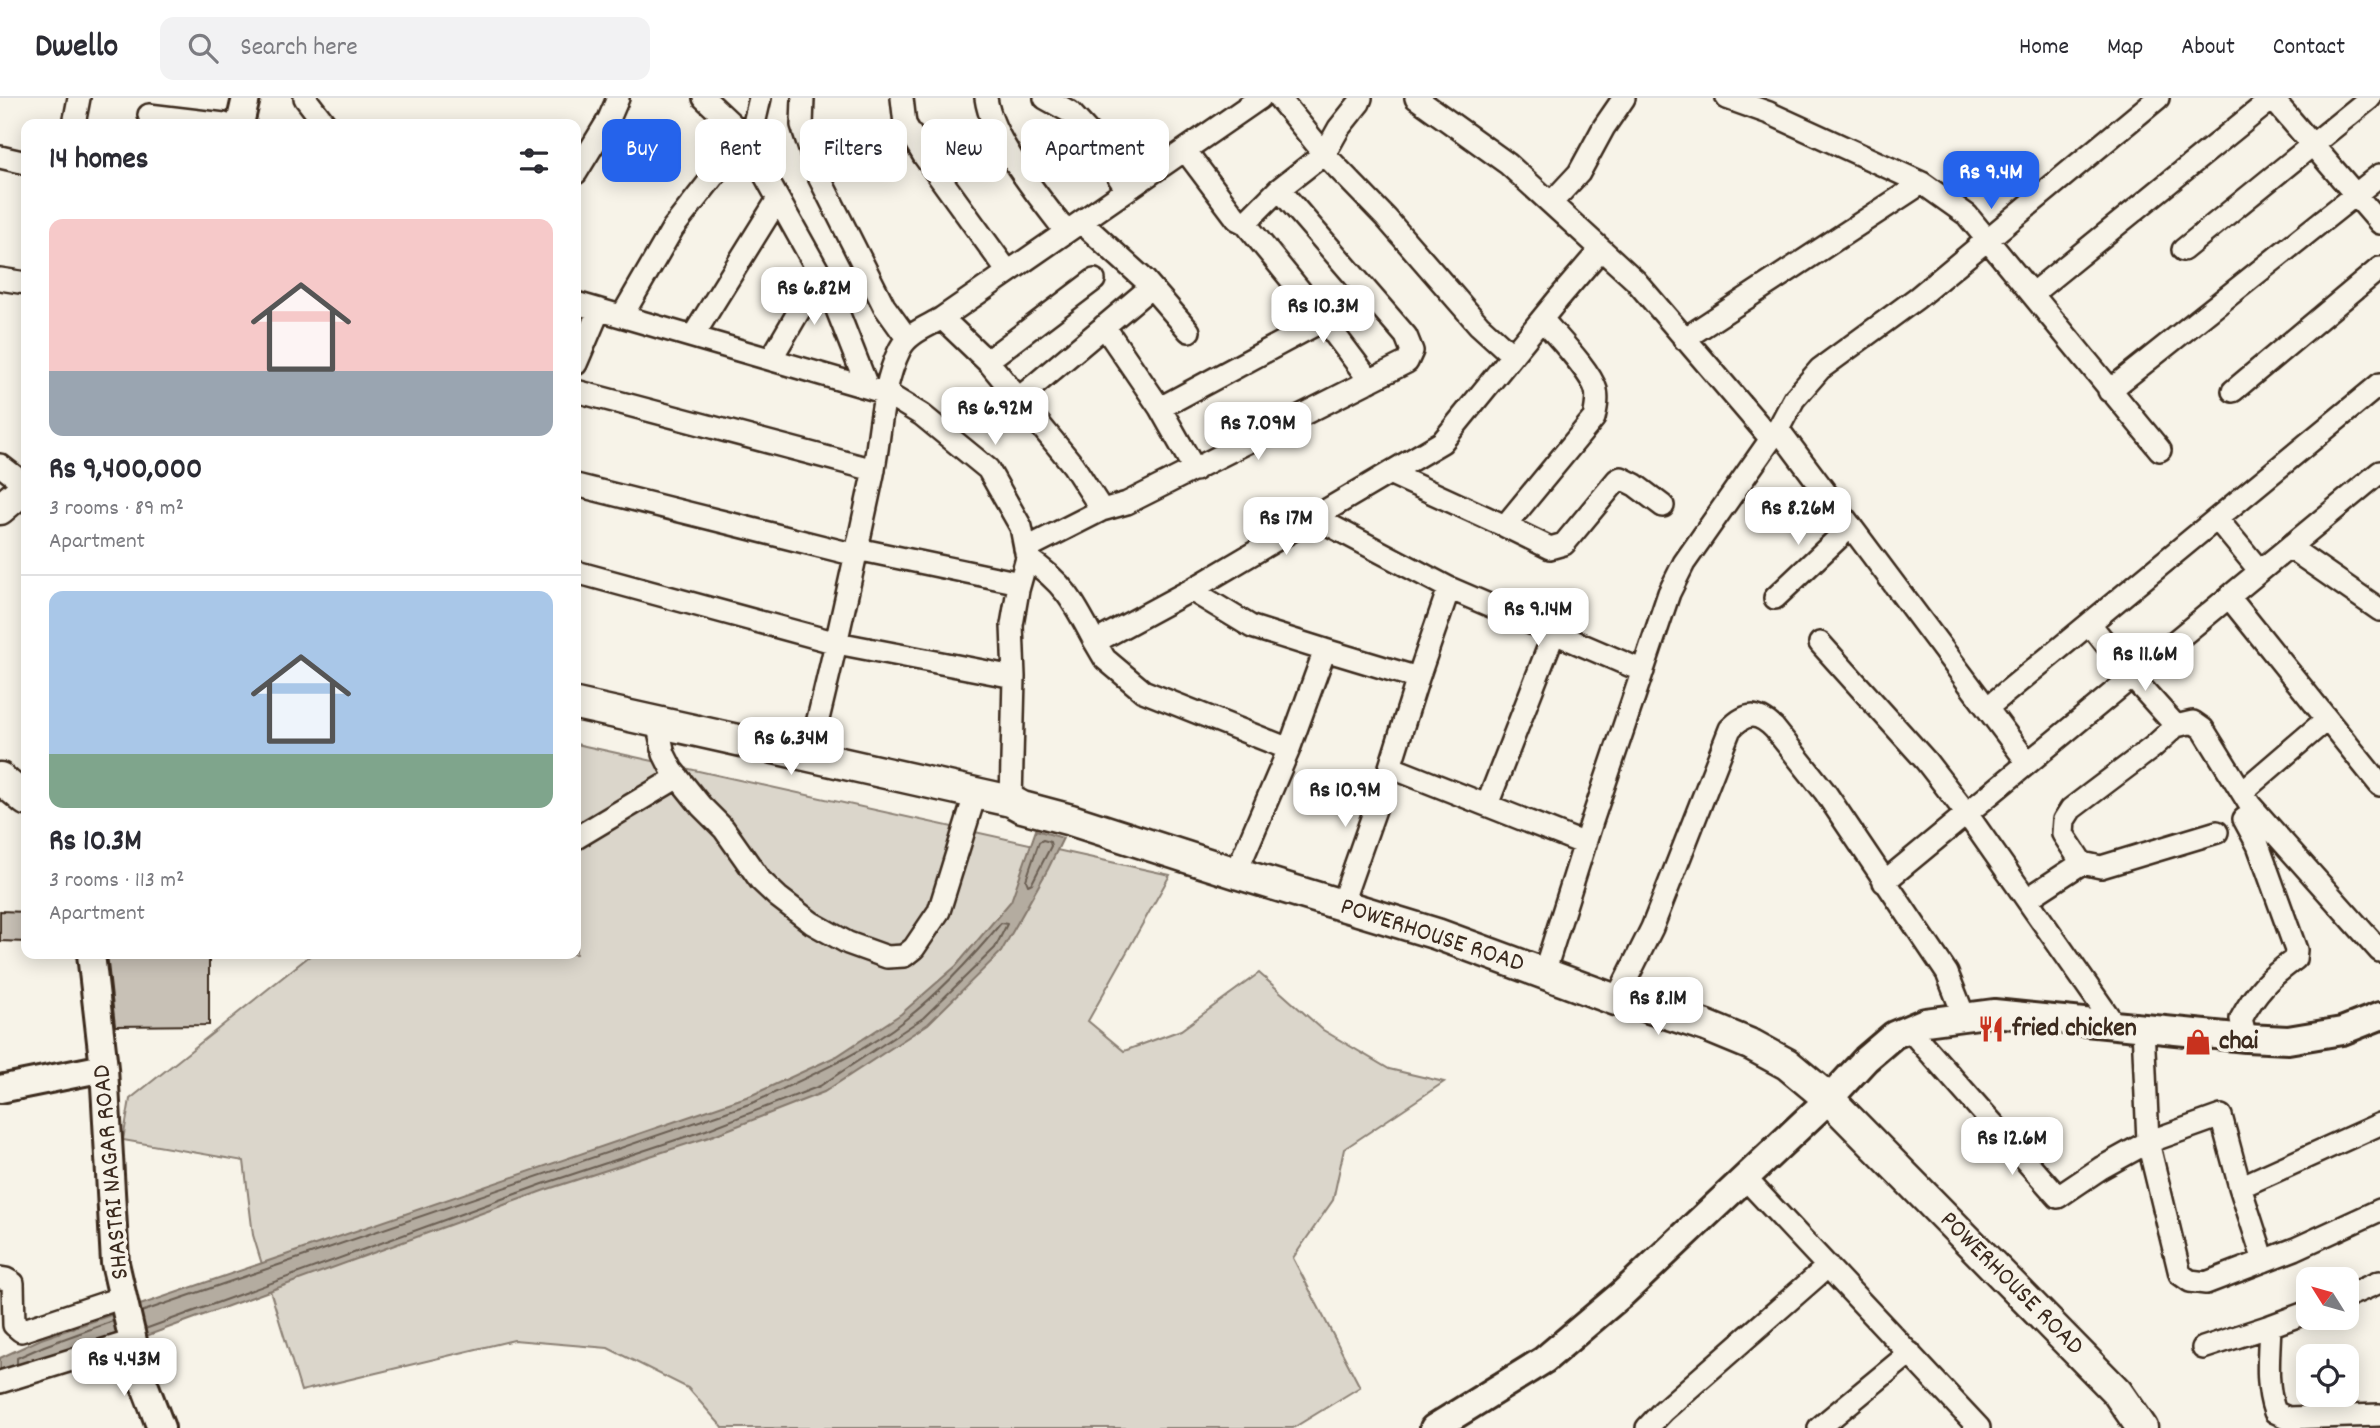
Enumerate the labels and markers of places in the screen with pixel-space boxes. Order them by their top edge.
pin: Rs 9.4M [1926,152,2056,211]
pin: Rs 6.82M [742,268,886,327]
pin: Rs 10.3M [1251,286,1395,345]
pin: Rs 6.92M [923,388,1067,447]
pin: Rs 7.09M [1186,402,1330,462]
pin: Rs 8.26M [1726,488,1870,547]
pin: Rs 17M [1229,498,1343,557]
pin: Rs 9.14M [1466,588,1610,648]
pin: Rs 11.6M [2073,634,2217,693]
pin: Rs 6.34M [719,718,863,777]
pin: Rs 10.9M [1273,770,1417,829]
pin: Rs 8.1M [1593,978,1723,1037]
place label: fried chicken [2011,1011,2137,1048]
restaurant icon: fried chicken [1976,1014,2006,1044]
place label: chai [2219,1024,2259,1061]
shop icon: chai [2183,1027,2213,1057]
pin: Rs 12.6M [1940,1118,2084,1177]
pin: Rs 4.43M [52,1338,196,1398]

